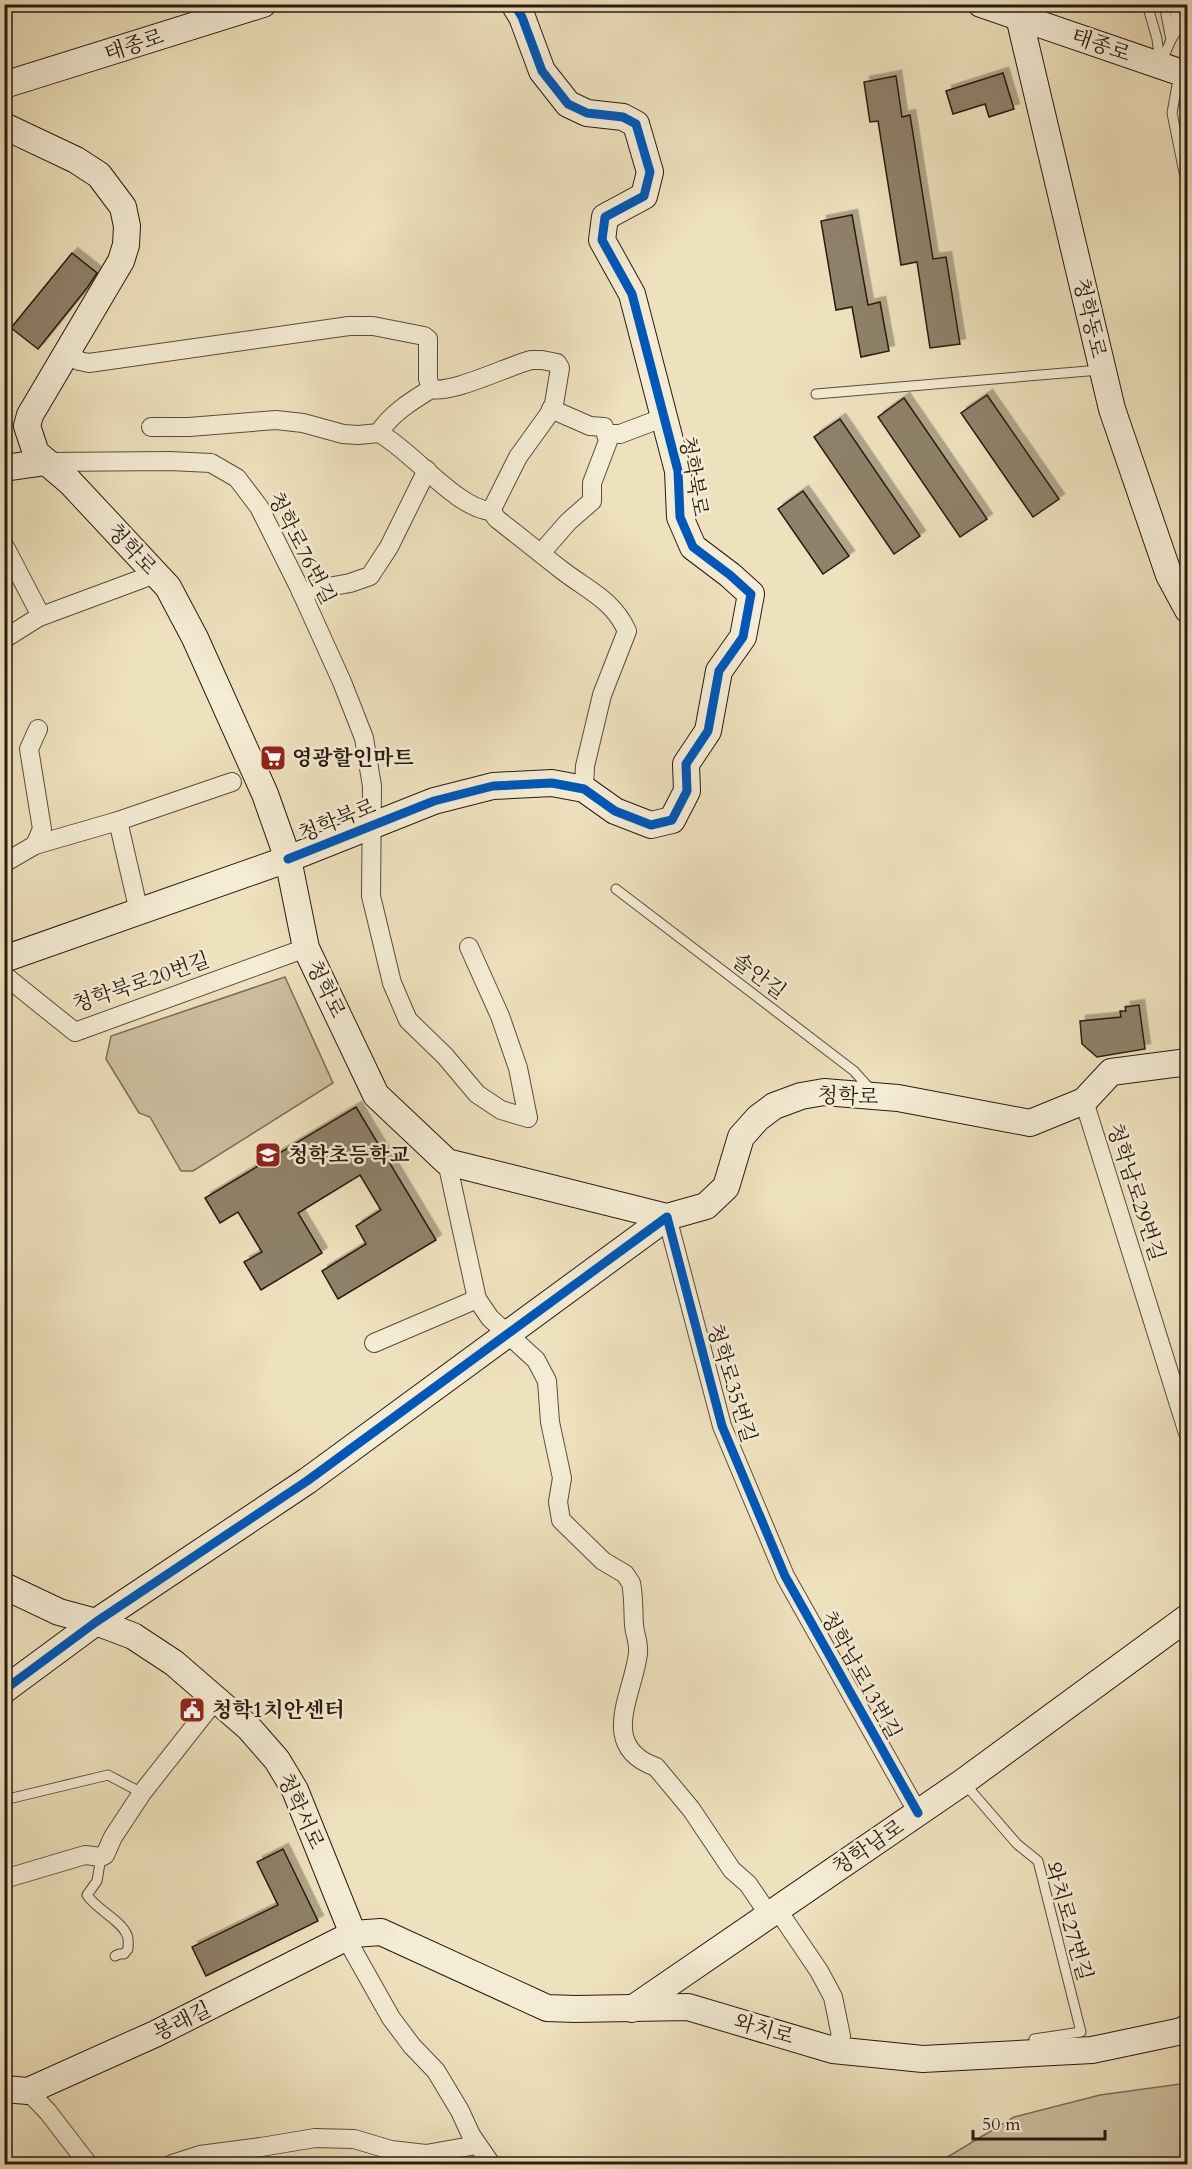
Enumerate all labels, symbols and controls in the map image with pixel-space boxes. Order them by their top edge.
street label: 태종로 [101,22,168,69]
street label: 태종로 [1067,22,1134,69]
street label: 청학동로 [1066,275,1113,361]
street label: 청학북로 [672,434,715,519]
street label: 청학로76번길 [261,487,342,610]
street label: 청학로 [100,517,163,581]
supermarket icon: 영광할인마트 [258,743,288,773]
place label: 영광할인마트 [292,744,414,773]
street label: 청학북로 [294,792,380,849]
street label: 청학북로20번길 [69,945,214,1019]
street label: 솔안길 [726,947,792,1006]
street label: 청학로 [299,956,352,1023]
street label: 청학로 [817,1081,879,1112]
street label: 청학남로29번길 [1100,1120,1171,1265]
school or university icon: 청학초등학교 [253,1140,283,1170]
place label: 청학초등학교 [288,1141,410,1170]
street label: 청학로35번길 [700,1320,763,1446]
street label: 청학남로13번길 [813,1606,908,1745]
public building icon: 청학1치안센터 [177,1695,207,1725]
place label: 청학1치안센터 [212,1696,344,1725]
street label: 청학서로 [270,1768,331,1854]
street label: 청학남로 [827,1813,910,1882]
street label: 와치로27번길 [1038,1858,1099,1984]
street label: 봉래길 [149,1995,216,2048]
street label: 와치로 [731,2007,797,2052]
scale bar [973,2103,1105,2141]
text: 50 m [982,2112,1021,2137]

